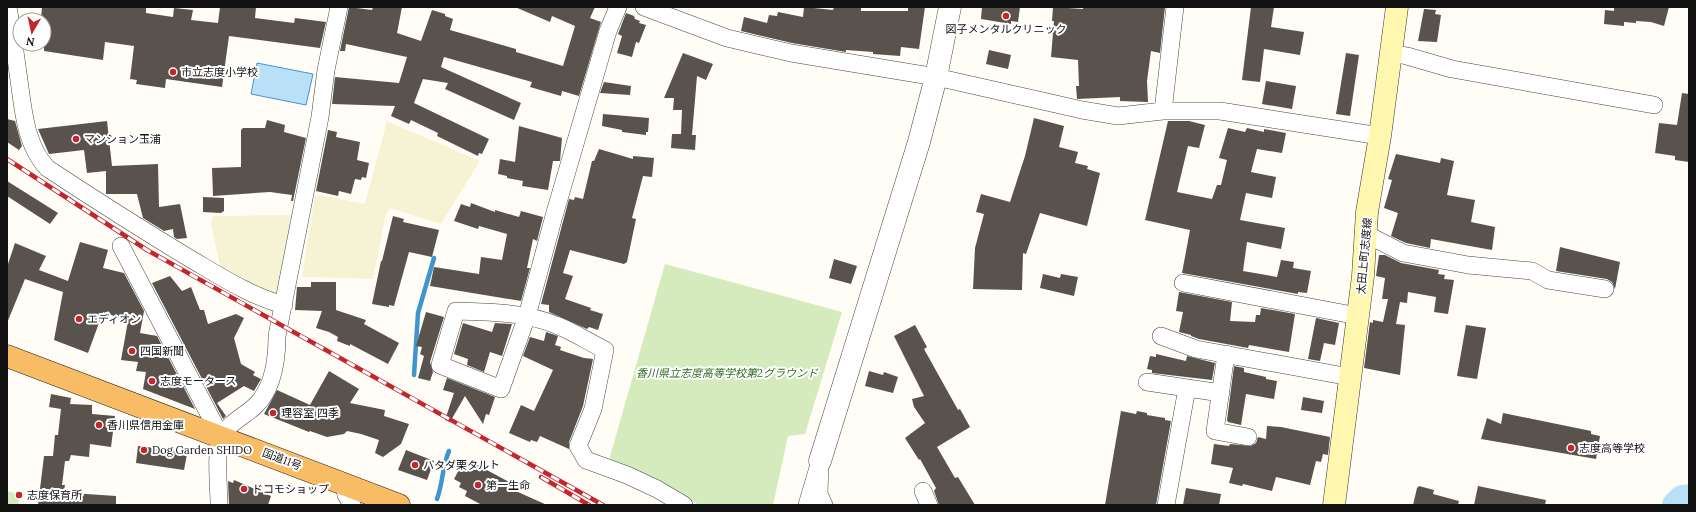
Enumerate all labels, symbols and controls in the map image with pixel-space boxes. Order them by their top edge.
marker: 図子メンタルクリニック [1001,11,1011,21]
north arrow [12,12,52,52]
place label: 図子メンタルクリニック [946,22,1067,36]
text: N [25,34,36,49]
place label: 市立志度小学校 [181,65,258,79]
marker: 市立志度小学校 [168,67,178,77]
place label: マンション玉浦 [84,132,161,146]
marker: マンション玉浦 [71,134,81,144]
street label: 太田上町志度線 [1354,217,1374,295]
place label: エディオン [87,312,141,326]
marker: エディオン [74,314,84,324]
place label: 四国新聞 [140,344,184,358]
marker: 四国新聞 [127,346,137,356]
park label: 香川県立志度高等学校第2グラウンド [636,366,819,380]
place label: 志度モータース [160,374,236,388]
marker: 志度モータース [147,376,157,386]
place label: 理容室 四季 [281,406,339,420]
marker: 理容室 四季 [268,408,278,418]
place label: 香川県信用金庫 [107,418,184,432]
marker: 香川県信用金庫 [94,420,104,430]
place label: 志度高等学校 [1579,441,1645,455]
place label: Dog Garden SHIDO [152,443,252,457]
marker: 志度高等学校 [1566,443,1576,453]
marker: Dog Garden SHIDO [139,445,149,455]
street label: 国道11号 [260,445,304,473]
place label: ハタダ栗タルト [423,458,500,472]
marker: ハタダ栗タルト [410,460,420,470]
place label: 第一生命 [486,478,530,492]
marker: 第一生命 [473,480,483,490]
place label: ドコモショップ [252,482,329,496]
marker: ドコモショップ [239,484,249,494]
place label: 志度保育所 [27,488,83,502]
marker: 志度保育所 [14,490,24,500]

